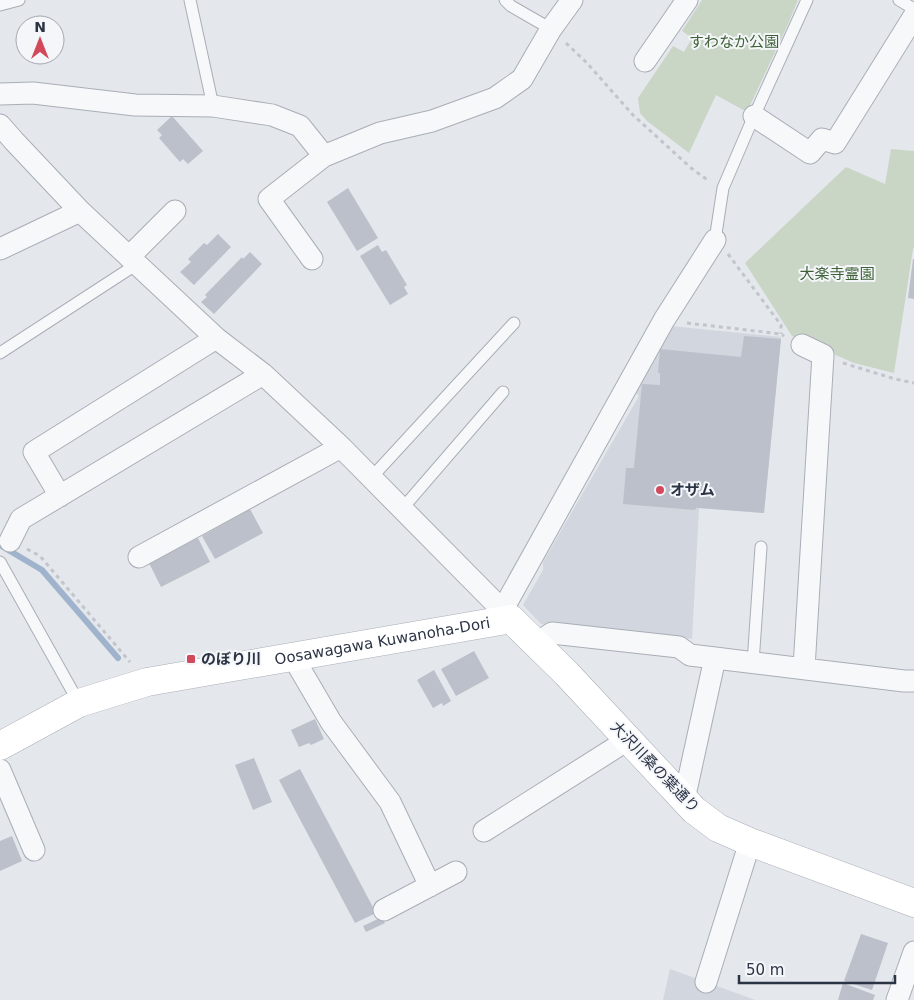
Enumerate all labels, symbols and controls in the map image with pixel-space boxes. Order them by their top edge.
north arrow [15,15,65,65]
text: N [34,19,46,35]
park label: すわなか公園 [689,33,779,51]
park label: 大楽寺霊園 [799,265,875,283]
place label: オザム [670,481,715,499]
marker: オザム [654,484,666,496]
street label: Oosawagawa Kuwanoha-Dori [273,614,492,669]
place label: のぼり川 [201,650,261,668]
marker: のぼり川 [185,653,197,665]
street label: 大沢川桑の葉通り [607,718,703,816]
scale bar [739,952,895,984]
text: 50 m [746,961,784,979]

